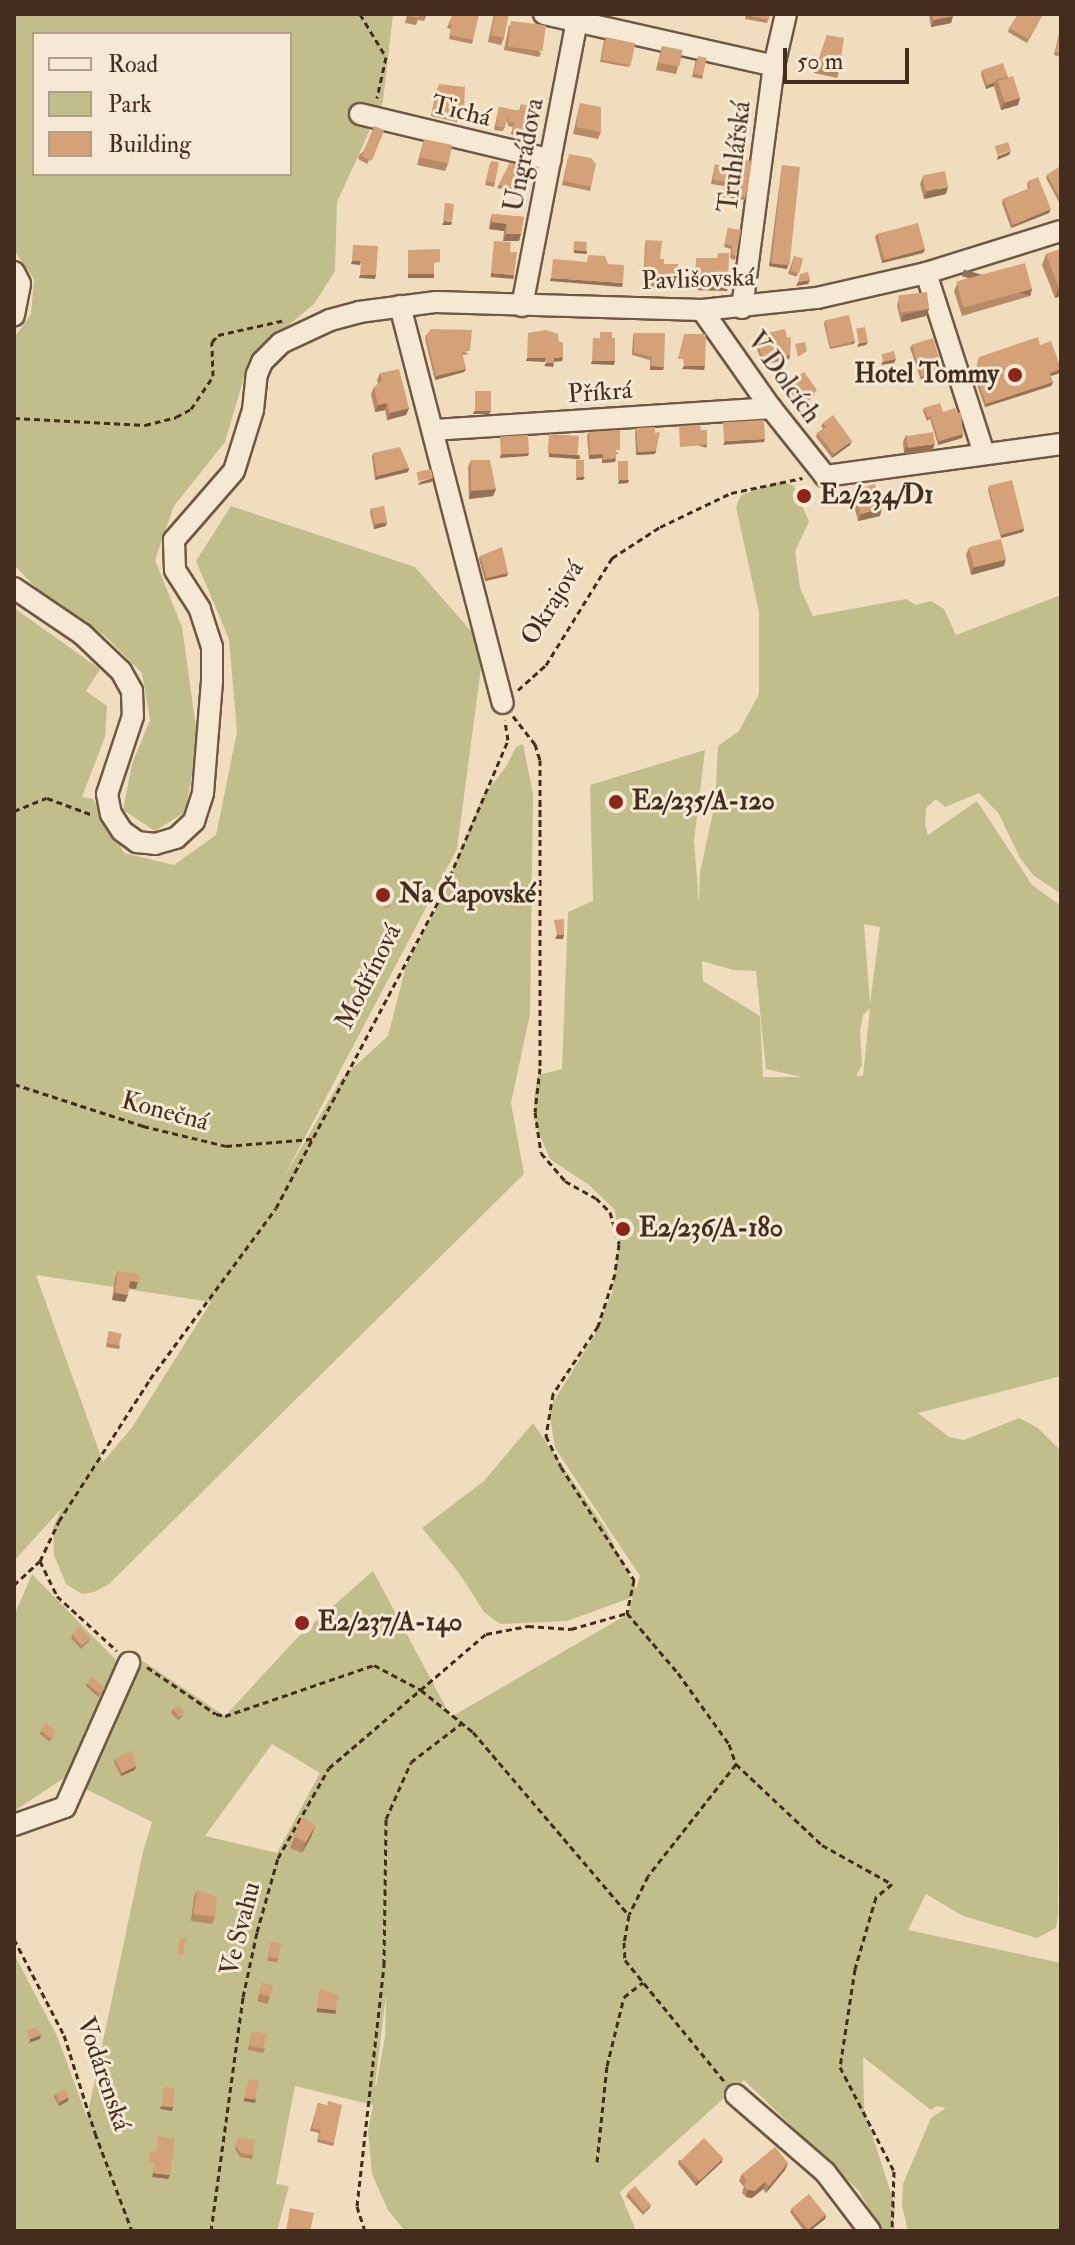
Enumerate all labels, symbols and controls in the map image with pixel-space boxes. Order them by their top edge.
legend [32,32,292,176]
scale bar [787,32,913,82]
text: 50 m [797,46,843,77]
text: Road [108,49,158,80]
text: Park [108,89,152,120]
street label: Tichá [428,90,494,134]
street label: Ungrádova [499,96,551,214]
street label: Truhlářská [714,99,758,215]
text: Building [108,129,191,160]
street label: Pavlišovská [641,262,755,298]
street label: V Dolcích [739,326,827,430]
place label: Hotel Tommy [854,359,999,391]
marker: Hotel Tommy [1006,366,1024,384]
street label: Příkrá [567,375,633,411]
place label: E2/234/D1 [820,480,934,512]
marker: E2/234/D1 [795,487,813,505]
street label: Okrajová [515,555,591,651]
place label: E2/235/A-120 [632,786,775,818]
marker: E2/235/A-120 [607,793,625,811]
place label: Na Čapovské [399,879,536,911]
marker: Na Čapovské [374,886,392,904]
street label: Modřínová [329,919,409,1035]
street label: Konečná [118,1085,212,1139]
place label: E2/236/A-180 [639,1213,783,1245]
marker: E2/236/A-180 [614,1220,632,1238]
place label: E2/237/A-140 [318,1607,462,1639]
marker: E2/237/A-140 [293,1614,311,1632]
street label: Ve Svahu [214,1879,268,1979]
street label: Vodárenská [69,2013,137,2135]

